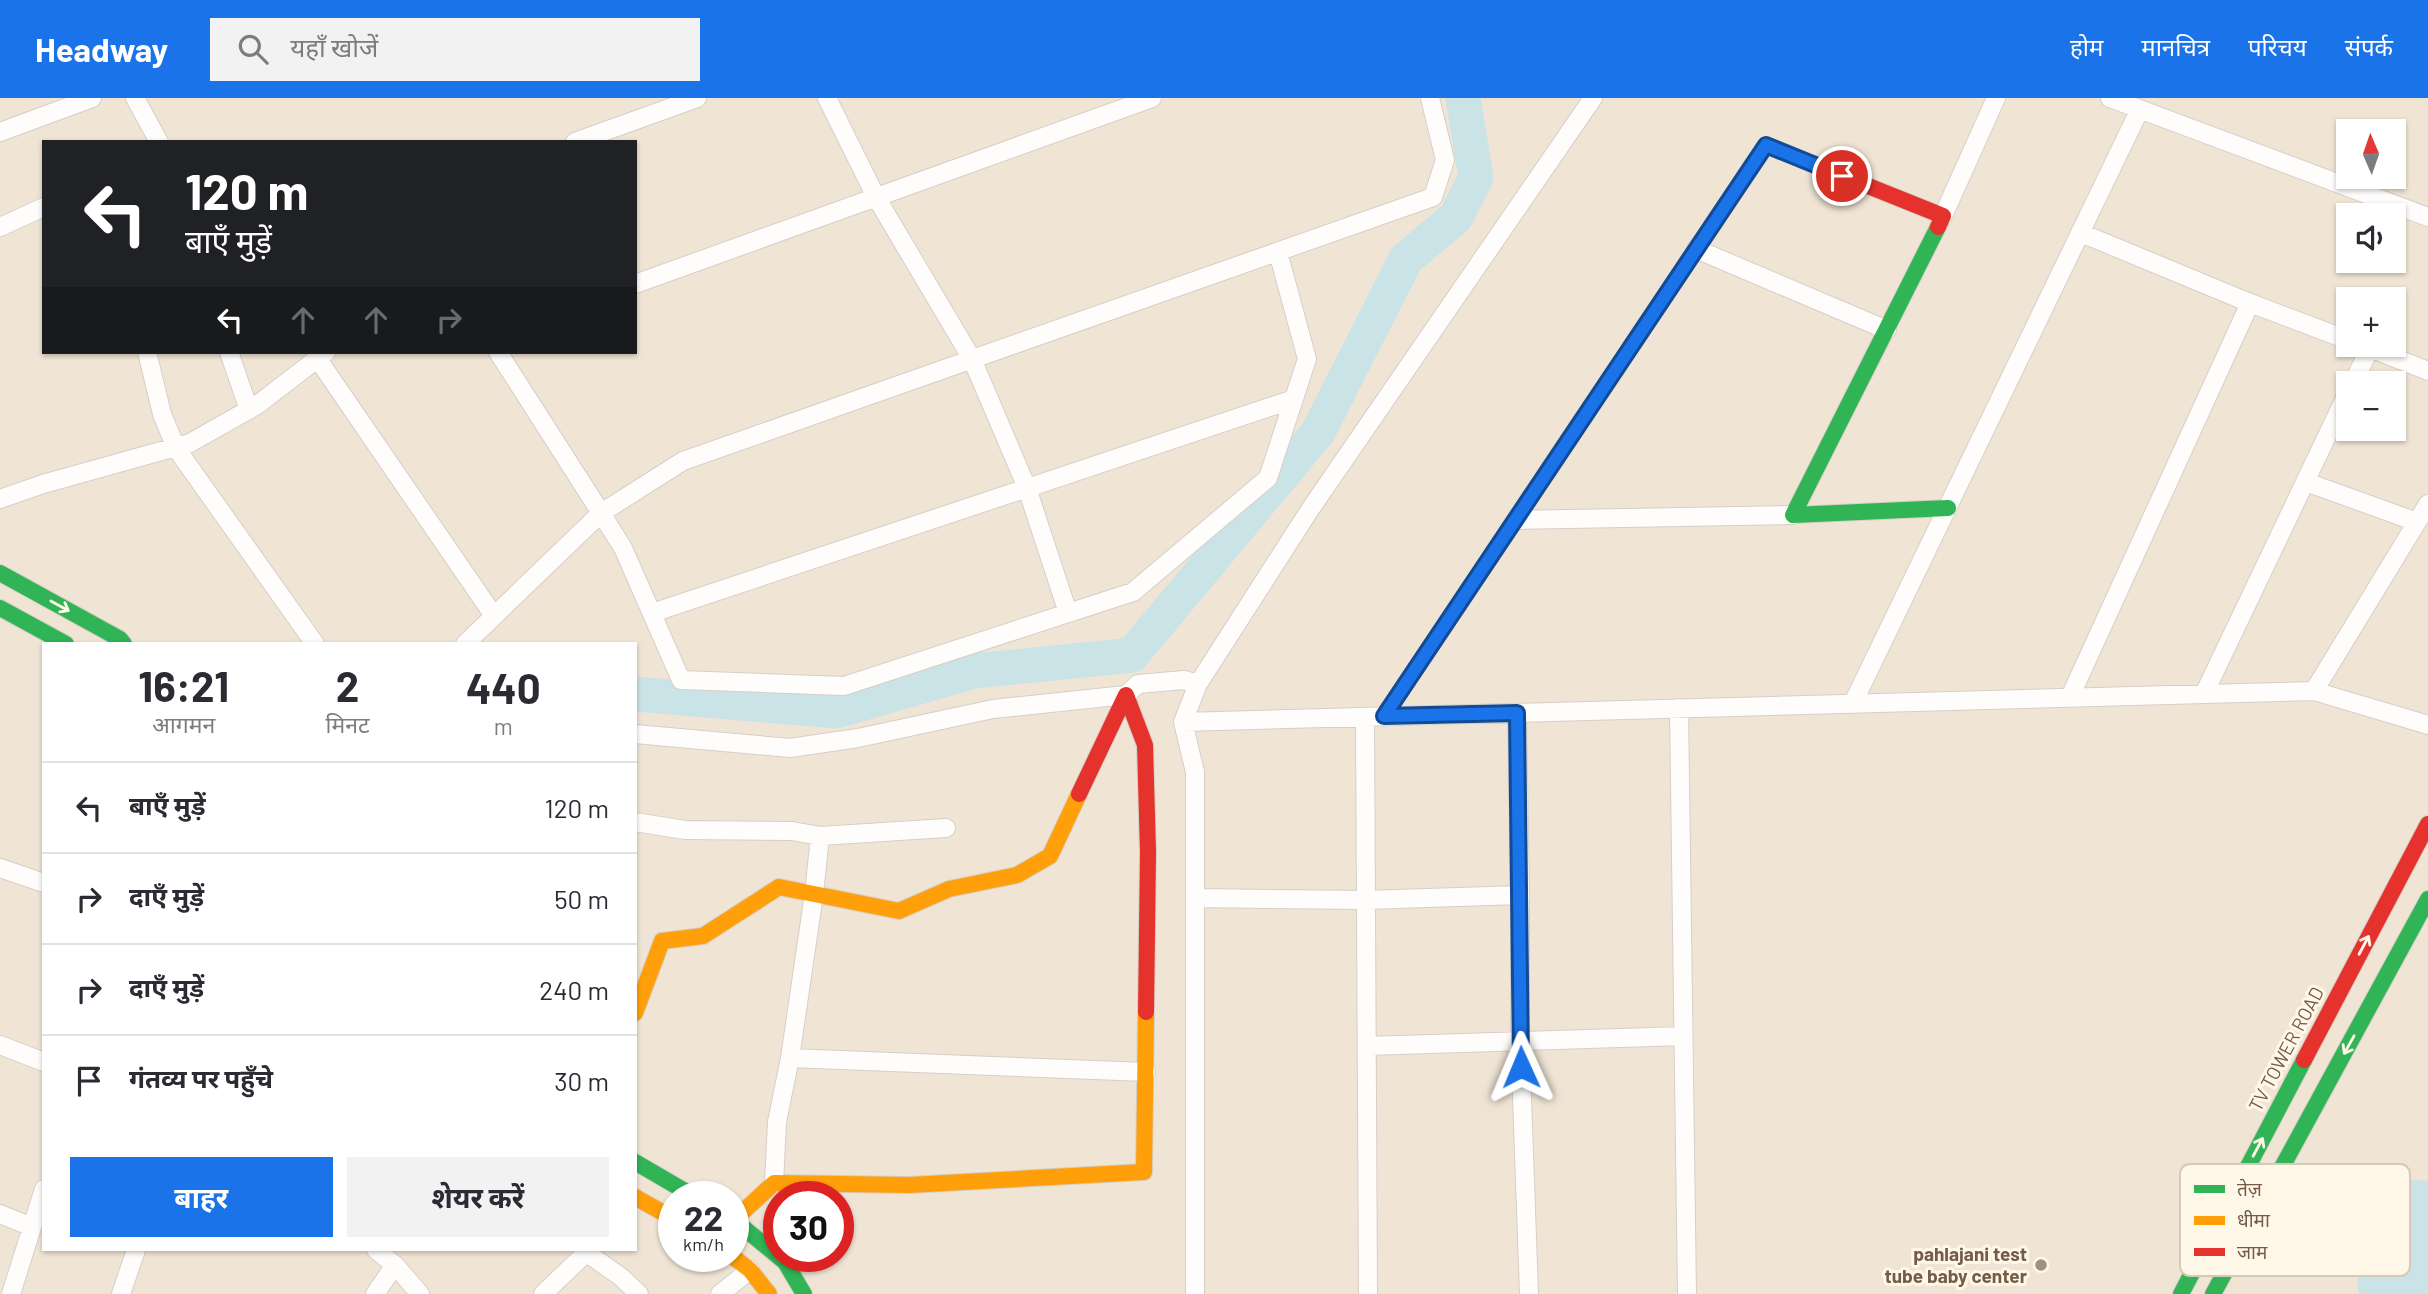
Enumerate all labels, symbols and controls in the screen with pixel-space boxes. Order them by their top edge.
search box [210,18,700,81]
text: Headway [35,29,168,69]
icon: search [234,30,272,68]
text: यहाँ खोजें [290,31,378,62]
text: होम [2070,32,2103,61]
text: मानचित्र [2141,32,2210,61]
text: परिचय [2248,32,2307,61]
text: संपर्क [2345,32,2393,61]
north arrow [2336,119,2406,189]
map controls [2336,119,2406,441]
pin [1812,146,1872,206]
icon: arrive [1823,157,1861,195]
text: 120 m [185,161,308,220]
icon: left [70,168,161,259]
button: sound [2336,203,2406,273]
text: बाएँ मुड़ें [185,221,272,259]
button: + [2336,287,2406,357]
icon: left [211,301,249,339]
icon: ahead [284,301,322,339]
icon: ahead [357,301,395,339]
icon: right [430,301,468,339]
button: − [2336,371,2406,441]
one-way arrow [49,600,70,613]
text: 16:21 [138,660,229,710]
text: 2 [336,660,359,710]
text: 440 [466,662,541,712]
text: आगमन [152,710,215,738]
text: मिनट [325,710,370,738]
text: m [494,712,513,740]
icon: left [70,789,108,827]
text: बाएँ मुड़ें [129,789,206,820]
text: 120 m [545,792,609,823]
icon: right [70,880,108,918]
text: दाएँ मुड़ें [129,880,204,911]
text: 50 m [554,883,609,914]
one-way arrow [2357,936,2371,956]
icon: right [70,971,108,1009]
text: दाएँ मुड़ें [129,971,204,1002]
text: 240 m [539,974,609,1005]
street label: TV TOWER ROAD [2243,983,2328,1115]
position arrow [1484,1030,1558,1104]
one-way arrow [2341,1034,2355,1055]
icon: arrive [70,1062,108,1100]
text: गंतव्य पर पहुँचे [129,1062,273,1093]
text: 30 m [554,1065,609,1096]
one-way arrow [2252,1137,2266,1158]
button: बाहर [70,1157,333,1237]
button: शेयर करें [347,1157,609,1237]
legend [2180,1164,2410,1276]
text: तेज़ [2237,1177,2263,1200]
speed limit sign: 30 [763,1181,854,1272]
text: 22 [684,1196,723,1238]
text: धीमा [2237,1208,2271,1231]
text: km/h [683,1233,724,1255]
text: जाम [2237,1240,2268,1263]
place label: pahlajani test tube baby center [1884,1242,2028,1287]
marker: pahlajani test tube baby center [2033,1257,2049,1273]

